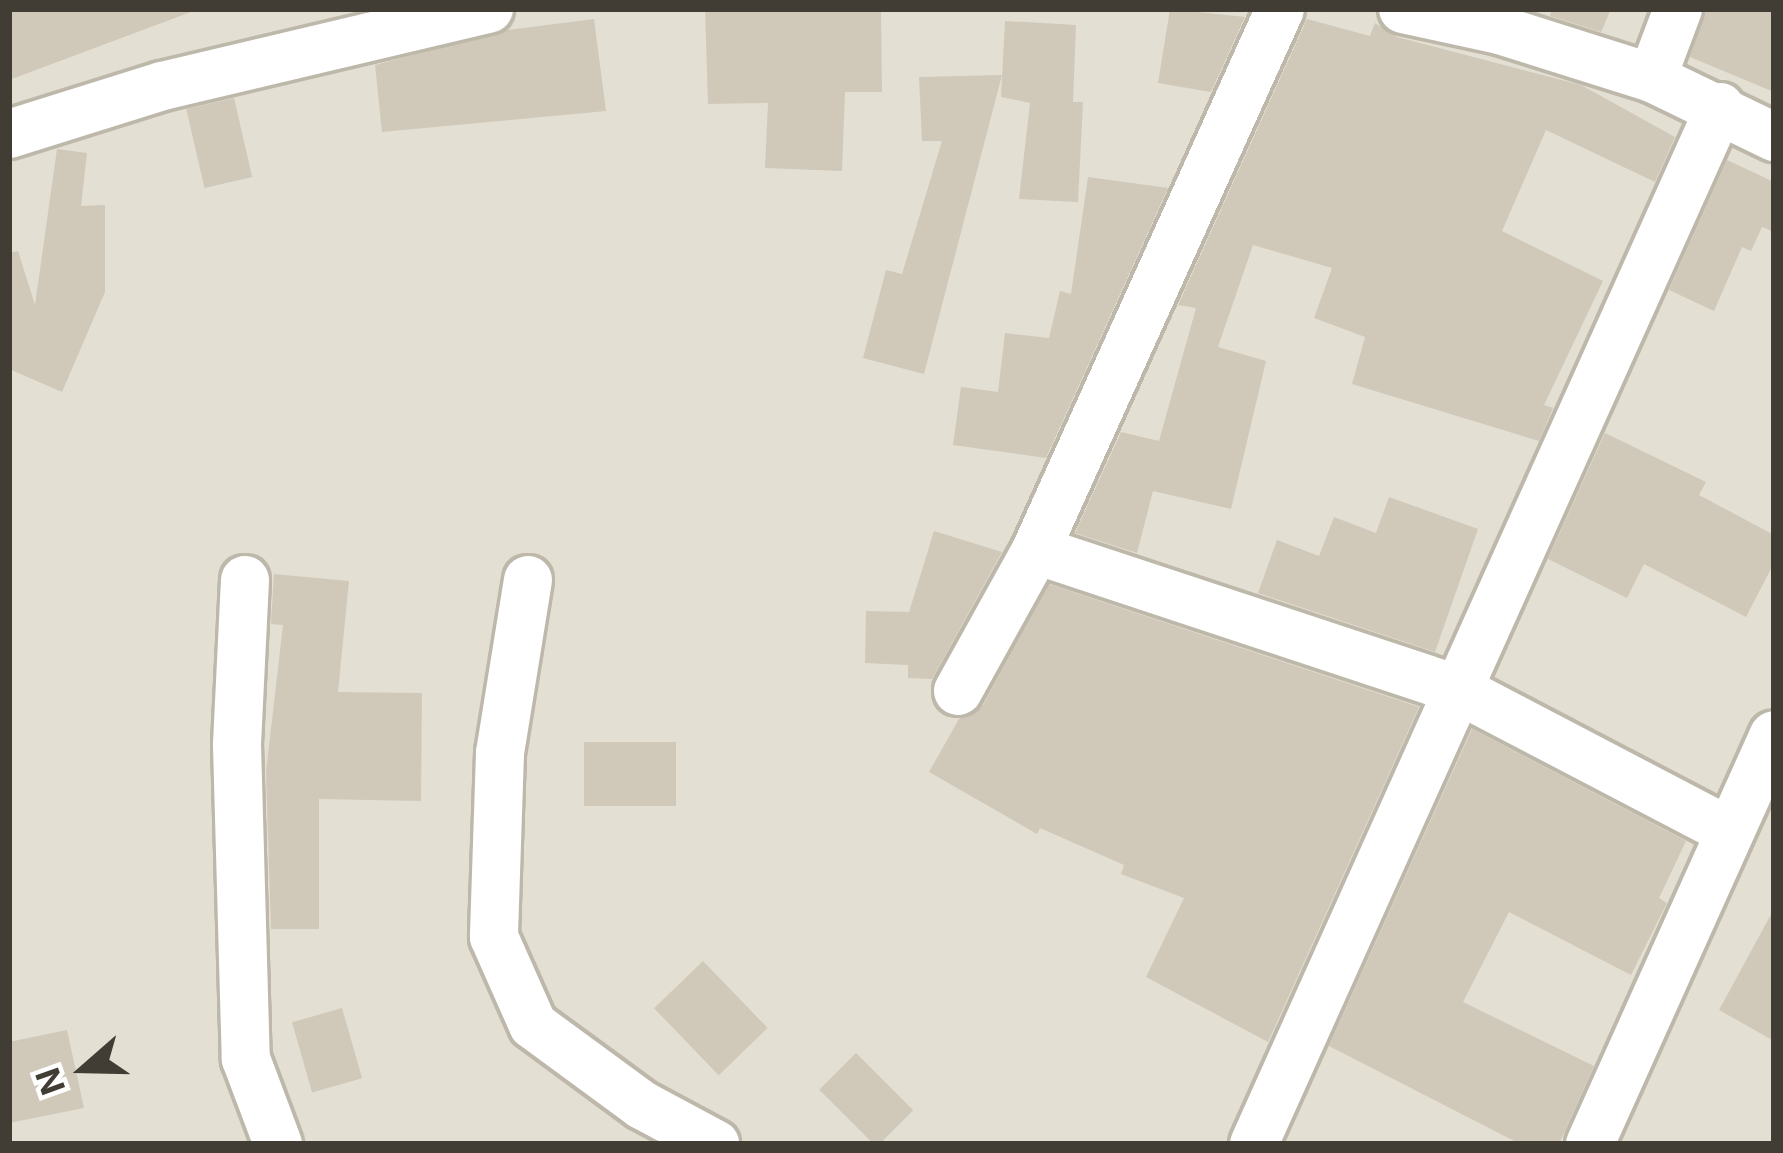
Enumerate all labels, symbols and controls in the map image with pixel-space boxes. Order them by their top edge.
north arrow [24,1009,144,1129]
text: N [27,1063,73,1100]

